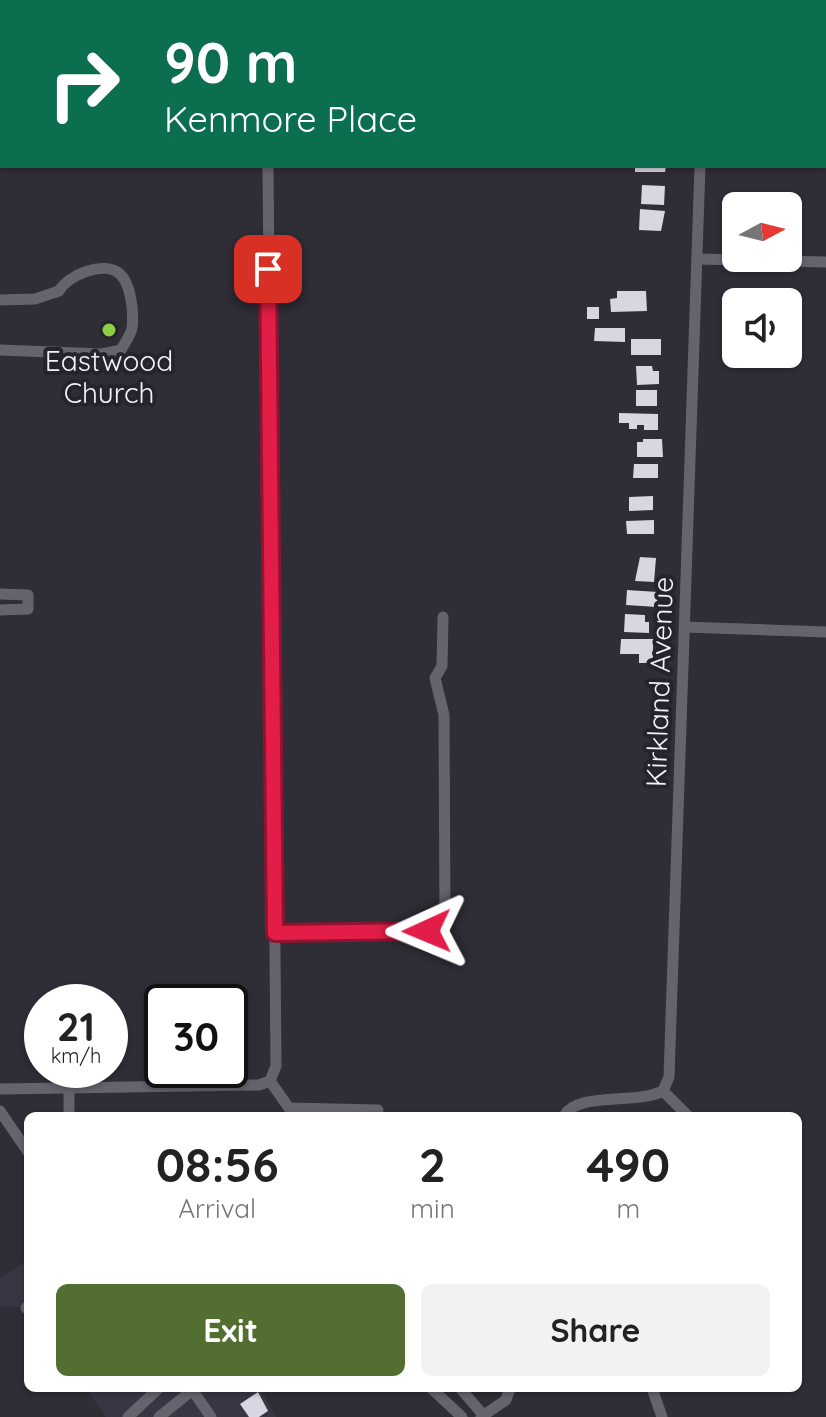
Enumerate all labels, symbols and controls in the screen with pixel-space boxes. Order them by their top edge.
text: 90 m [164,27,298,97]
icon: right [32,32,136,136]
text: Kenmore Place [164,96,417,141]
north arrow [722,192,802,272]
map controls [722,192,802,368]
pin [234,235,302,303]
icon: arrive [246,247,290,291]
button: sound [722,288,802,368]
marker: Eastwood Church [100,321,118,339]
place label: Eastwood Church [45,343,173,410]
street label: Kirkland Avenue [638,576,680,788]
position arrow [385,889,469,973]
speed limit sign: 30 [144,984,248,1088]
text: 21 [57,1001,95,1051]
text: km/h [51,1043,101,1068]
text: 08:56 [156,1134,279,1194]
text: 2 [419,1134,446,1194]
text: 490 [586,1134,670,1194]
text: Arrival [178,1192,256,1225]
text: min [410,1192,455,1225]
text: m [616,1192,640,1225]
button: Exit [56,1284,405,1376]
button: Share [421,1284,770,1376]

